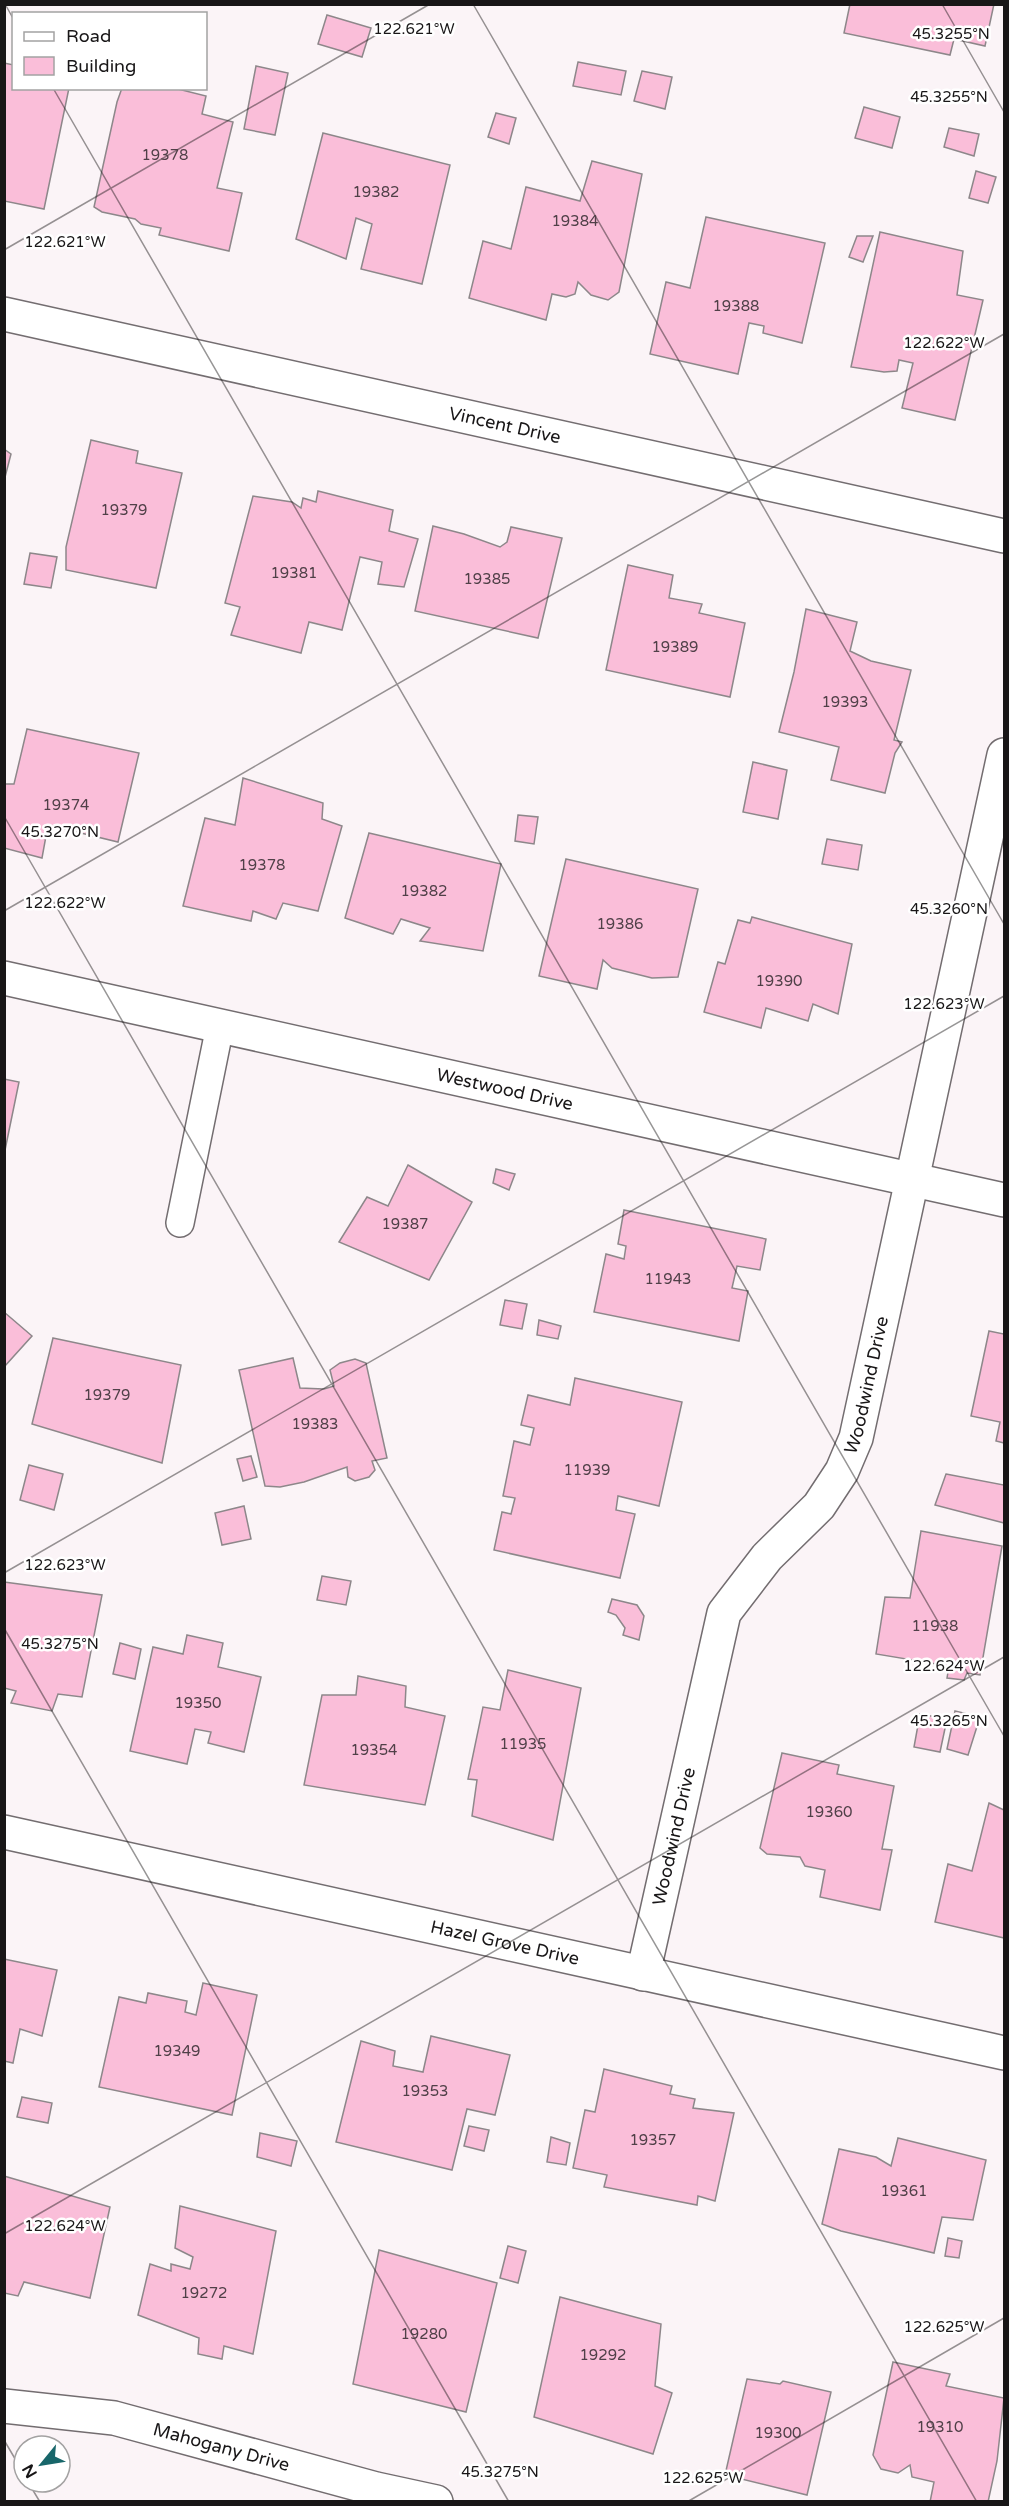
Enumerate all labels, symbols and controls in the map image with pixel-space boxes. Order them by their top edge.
legend [12,12,207,90]
text: 122.621°W [373,20,455,38]
text: Road [66,25,111,47]
text: 45.3255°N [912,25,990,43]
text: Building [66,55,136,77]
text: 45.3255°N [910,88,988,106]
house number: 19378 [141,146,189,164]
house number: 19382 [352,183,400,201]
house number: 19384 [551,212,599,230]
text: 122.621°W [24,233,106,251]
house number: 19388 [712,297,760,315]
text: 122.622°W [903,334,985,352]
street label: Vincent Drive [447,402,563,448]
house number: 19379 [100,501,148,519]
house number: 19381 [270,564,318,582]
house number: 19385 [463,570,511,588]
house number: 19389 [651,638,699,656]
house number: 19393 [821,693,869,711]
house number: 19374 [42,796,90,814]
text: 45.3270°N [21,823,99,841]
house number: 19378 [238,856,286,874]
house number: 19382 [400,882,448,900]
text: 122.622°W [24,894,106,912]
text: 45.3260°N [910,900,988,918]
house number: 19386 [596,915,644,933]
house number: 19390 [755,972,803,990]
text: 122.623°W [903,995,985,1013]
street label: Westwood Drive [434,1063,575,1115]
house number: 19387 [381,1215,429,1233]
house number: 11943 [644,1270,692,1288]
street label: Woodwind Drive [839,1314,893,1458]
house number: 19379 [83,1386,131,1404]
house number: 19383 [291,1415,339,1433]
house number: 11939 [563,1461,611,1479]
text: 122.623°W [24,1556,106,1574]
house number: 11938 [911,1617,959,1635]
text: 45.3275°N [21,1635,99,1653]
text: 122.624°W [903,1657,985,1675]
house number: 19350 [174,1694,222,1712]
text: 45.3265°N [910,1712,988,1730]
house number: 11935 [499,1735,547,1753]
house number: 19354 [350,1741,398,1759]
street label: Woodwind Drive [648,1765,700,1908]
house number: 19360 [805,1803,853,1821]
street label: Hazel Grove Drive [428,1916,581,1970]
house number: 19349 [153,2042,201,2060]
house number: 19353 [401,2082,449,2100]
house number: 19357 [629,2131,677,2149]
house number: 19361 [880,2182,928,2200]
text: 122.624°W [24,2217,106,2235]
house number: 19272 [180,2284,228,2302]
text: 122.625°W [904,2318,984,2336]
house number: 19280 [400,2325,448,2343]
house number: 19292 [579,2346,627,2364]
street label: Mahogany Drive [151,2418,292,2476]
house number: 19310 [916,2418,964,2436]
house number: 19300 [754,2424,802,2442]
north arrow [12,2434,72,2494]
text: N [18,2460,42,2482]
text: 45.3275°N [461,2463,539,2481]
text: 122.625°W [663,2469,743,2487]

